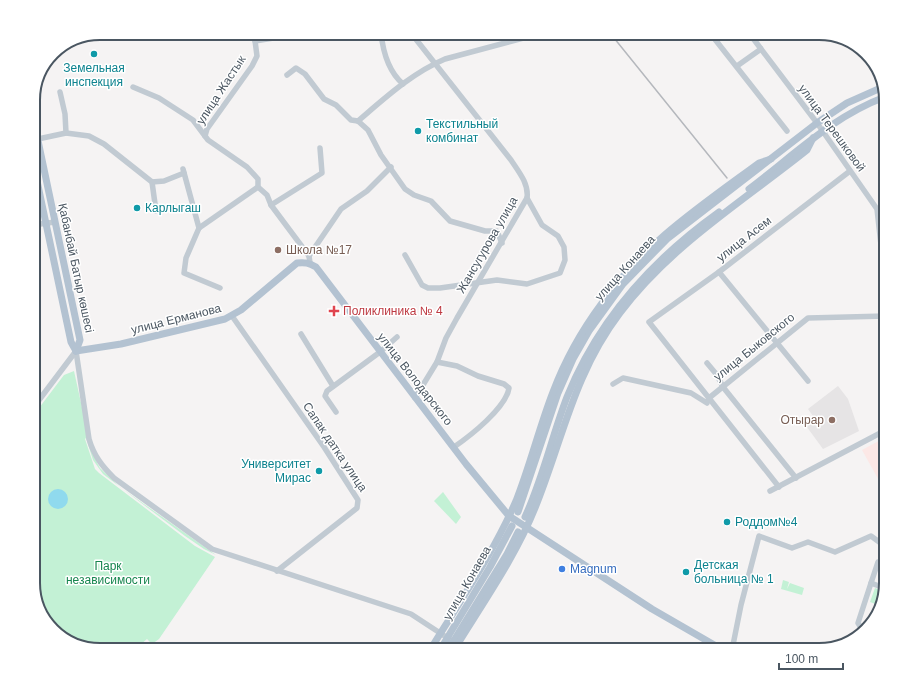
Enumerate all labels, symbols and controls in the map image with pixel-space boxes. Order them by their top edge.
marker: Земельная инспекция [89,49,99,59]
street label: улица Жастык [193,52,249,127]
place label: Земельная инспекция [63,61,125,89]
street label: улица Терешковой [796,82,868,174]
place label: Текстильный комбинат [426,117,498,145]
marker: Текстильный комбинат [413,126,423,136]
street label: Жансугурова улица [454,194,521,296]
place label: Карлыгаш [145,201,201,215]
street label: Қабанбай Батыр көшесі [55,202,97,334]
marker: Карлыгаш [132,203,142,213]
street label: улица Асем [714,213,774,265]
street label: улица Конаева [592,232,658,303]
place label: Школа №17 [286,243,352,257]
marker: Школа №17 [273,245,283,255]
street label: улица Ерманова [130,301,223,337]
place label: Поликлиника № 4 [343,304,443,318]
marker: Поликлиника № 4 [328,305,340,317]
street label: улица Быковского [711,310,798,384]
street label: улица Володарского [375,330,456,428]
street label: Сапак датка улица [300,400,370,495]
place label: Отырар [781,413,824,427]
marker: Отырар [827,415,837,425]
place label: Университет Мирас [241,457,311,485]
marker: Университет Мирас [314,466,324,476]
place label: Роддом№4 [735,515,798,529]
marker: Роддом№4 [722,517,732,527]
street label: улица Конаева [440,543,494,622]
place label: Детская больница № 1 [694,558,774,586]
park label: Парк независимости [66,559,150,587]
place label: Magnum [570,562,617,576]
marker: Magnum [557,564,567,574]
marker: Детская больница № 1 [681,567,691,577]
scale bar [779,645,843,671]
text: 100 m [785,652,818,666]

